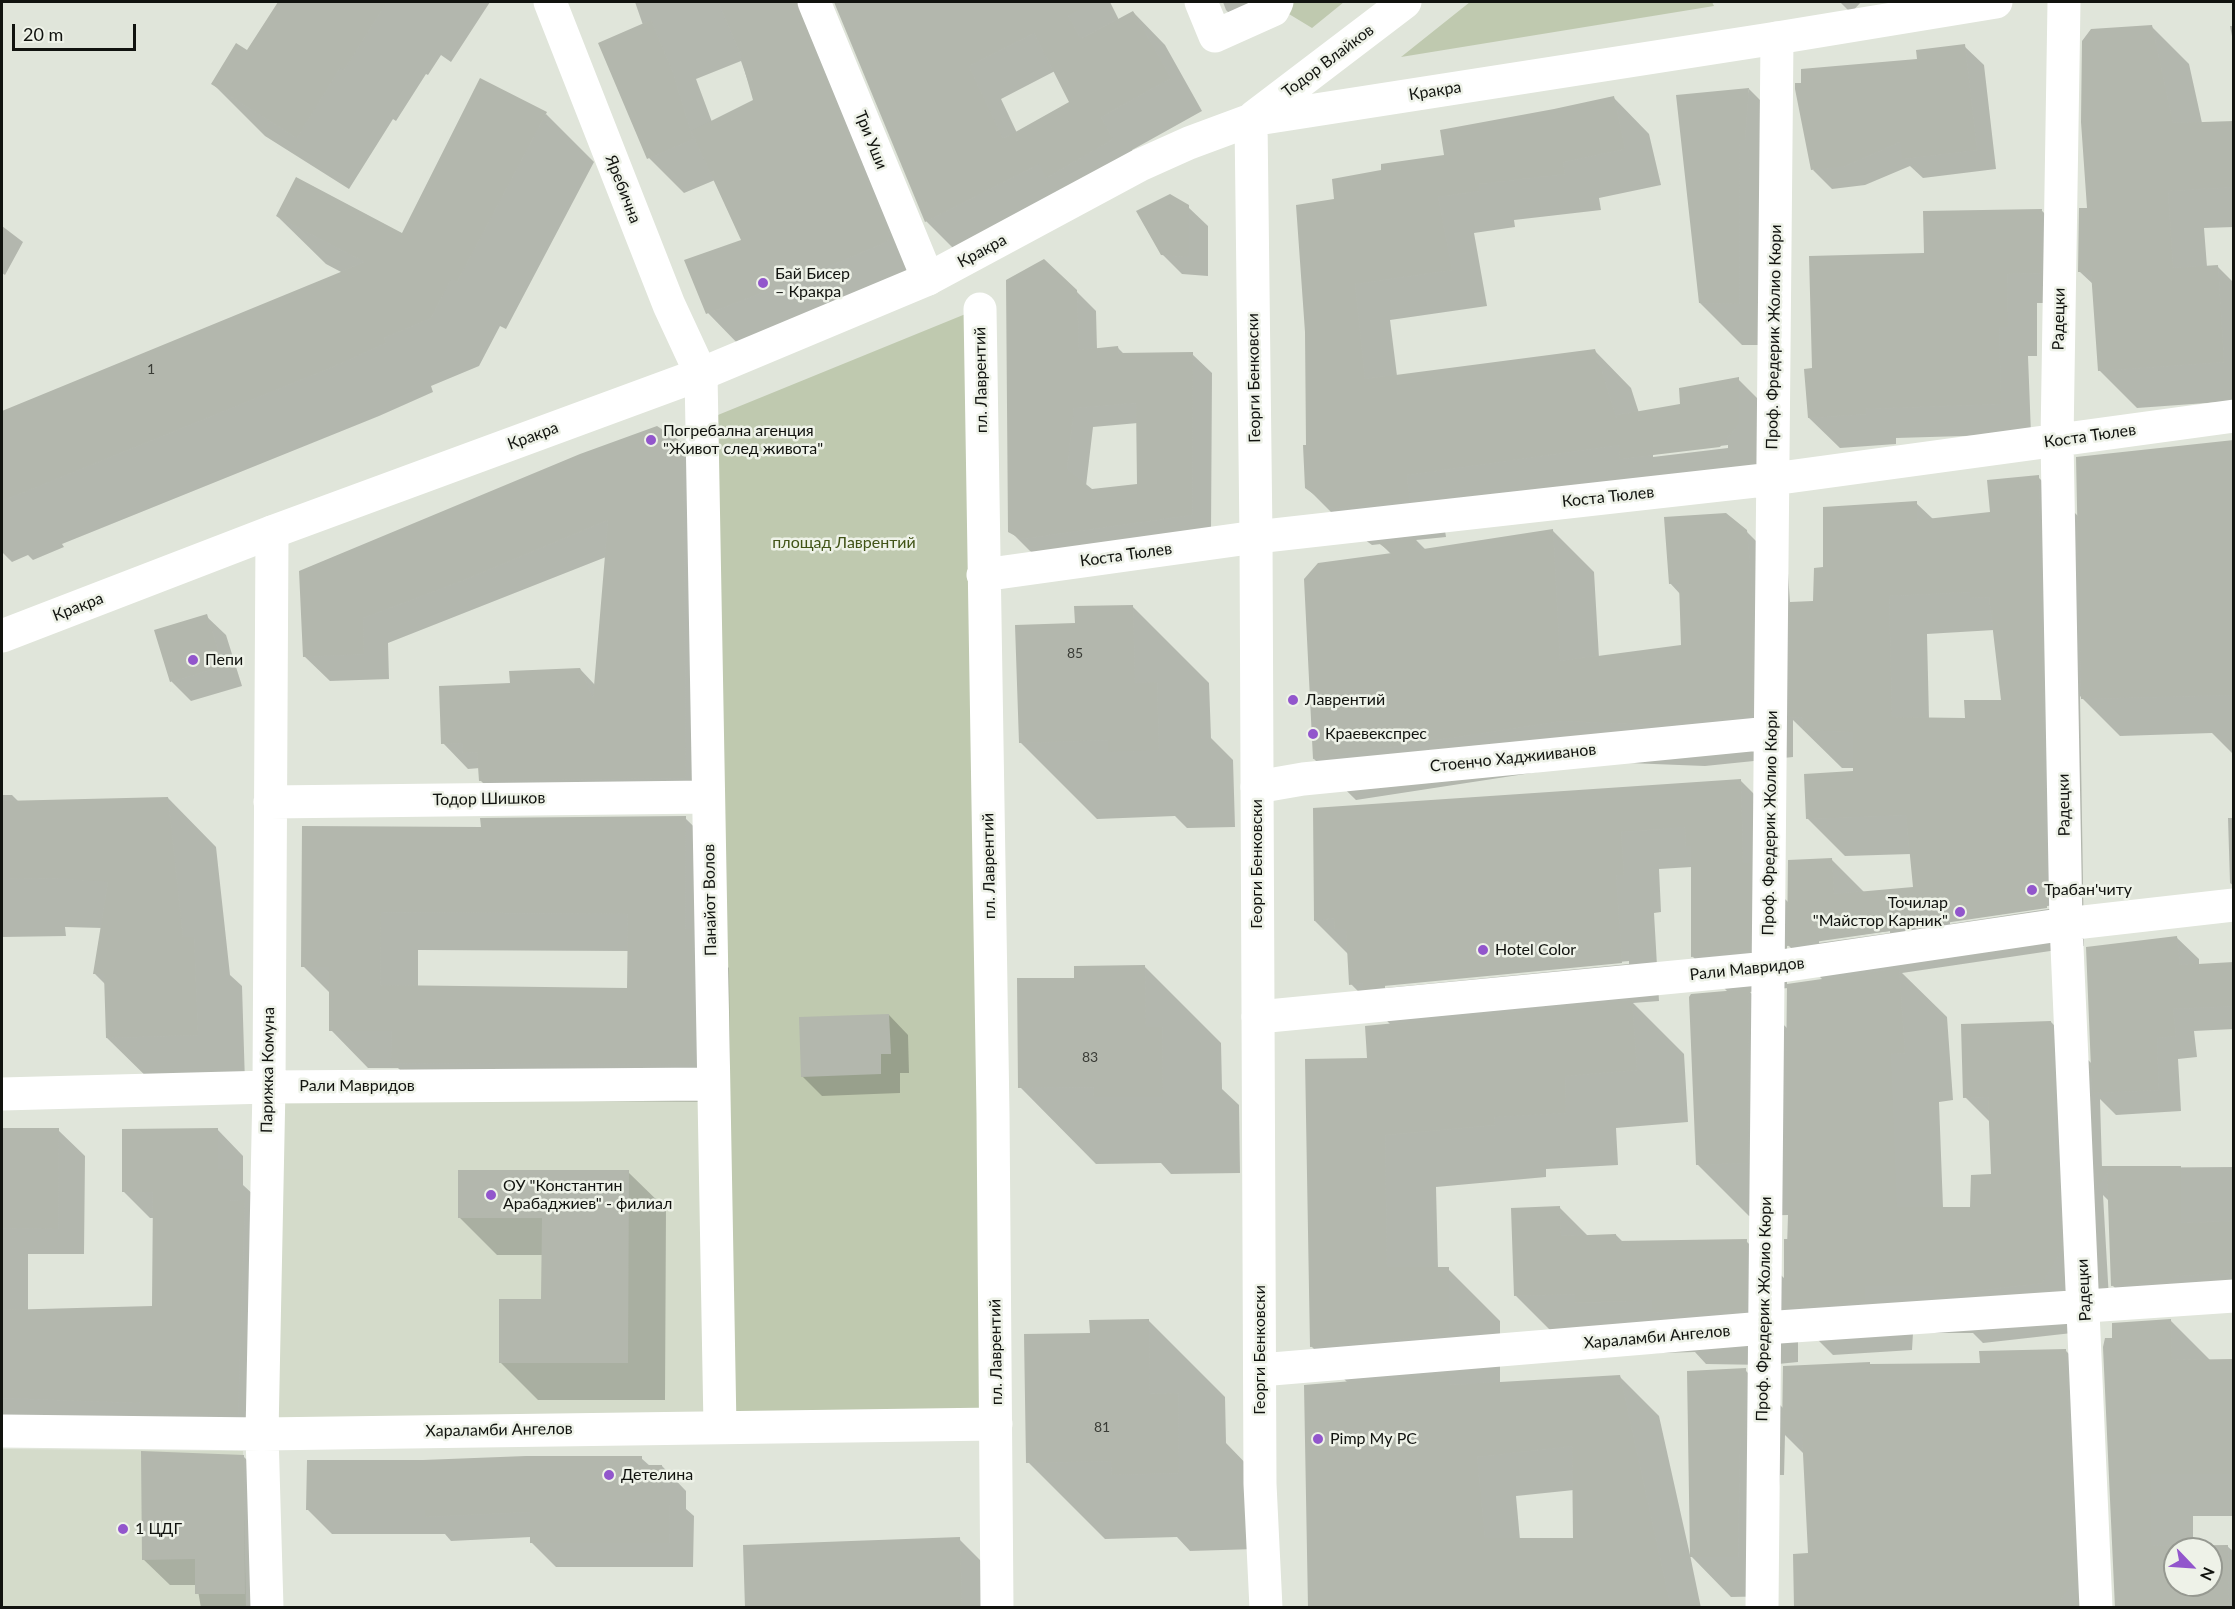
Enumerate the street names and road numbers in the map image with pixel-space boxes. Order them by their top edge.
street label: Тодор Влайков [1278,20,1378,102]
street label: Кракра [1407,77,1463,105]
street label: Три Уши [851,108,891,172]
street label: Яребична [601,152,645,226]
street label: Проф. Фредерик Жолио Кюри [1762,224,1786,450]
street label: Кракра [954,230,1010,272]
street label: Радецки [2049,288,2069,350]
street label: Георги Бенковски [1243,313,1265,443]
street label: пл. Лаврентий [970,327,992,433]
street label: Кракра [505,418,561,454]
street label: Коста Тюлев [2043,420,2137,452]
street label: Коста Тюлев [1561,483,1655,511]
street label: Коста Тюлев [1079,539,1173,571]
street label: Кракра [50,589,106,625]
street label: Проф. Фредерик Жолио Кюри [1758,710,1782,936]
street label: Стоенчо Хаджииванов [1429,740,1597,776]
street label: Радецки [2054,774,2074,836]
street label: Тодор Шишков [433,788,545,810]
street label: Георги Бенковски [1247,799,1267,929]
street label: пл. Лаврентий [978,813,1000,919]
street label: Панайот Волов [699,844,721,956]
street label: Рали Мавридов [1689,953,1805,985]
street label: Парижка Комуна [257,1007,279,1133]
street label: Рали Мавридов [299,1076,415,1096]
street label: Проф. Фредерик Жолио Кюри [1752,1196,1776,1422]
street label: Радецки [2073,1258,2095,1322]
street label: Георги Бенковски [1250,1285,1270,1415]
street label: пл. Лаврентий [985,1299,1007,1405]
street label: Хараламби Ангелов [1583,1321,1731,1353]
street label: Хараламби Ангелов [425,1419,573,1441]

